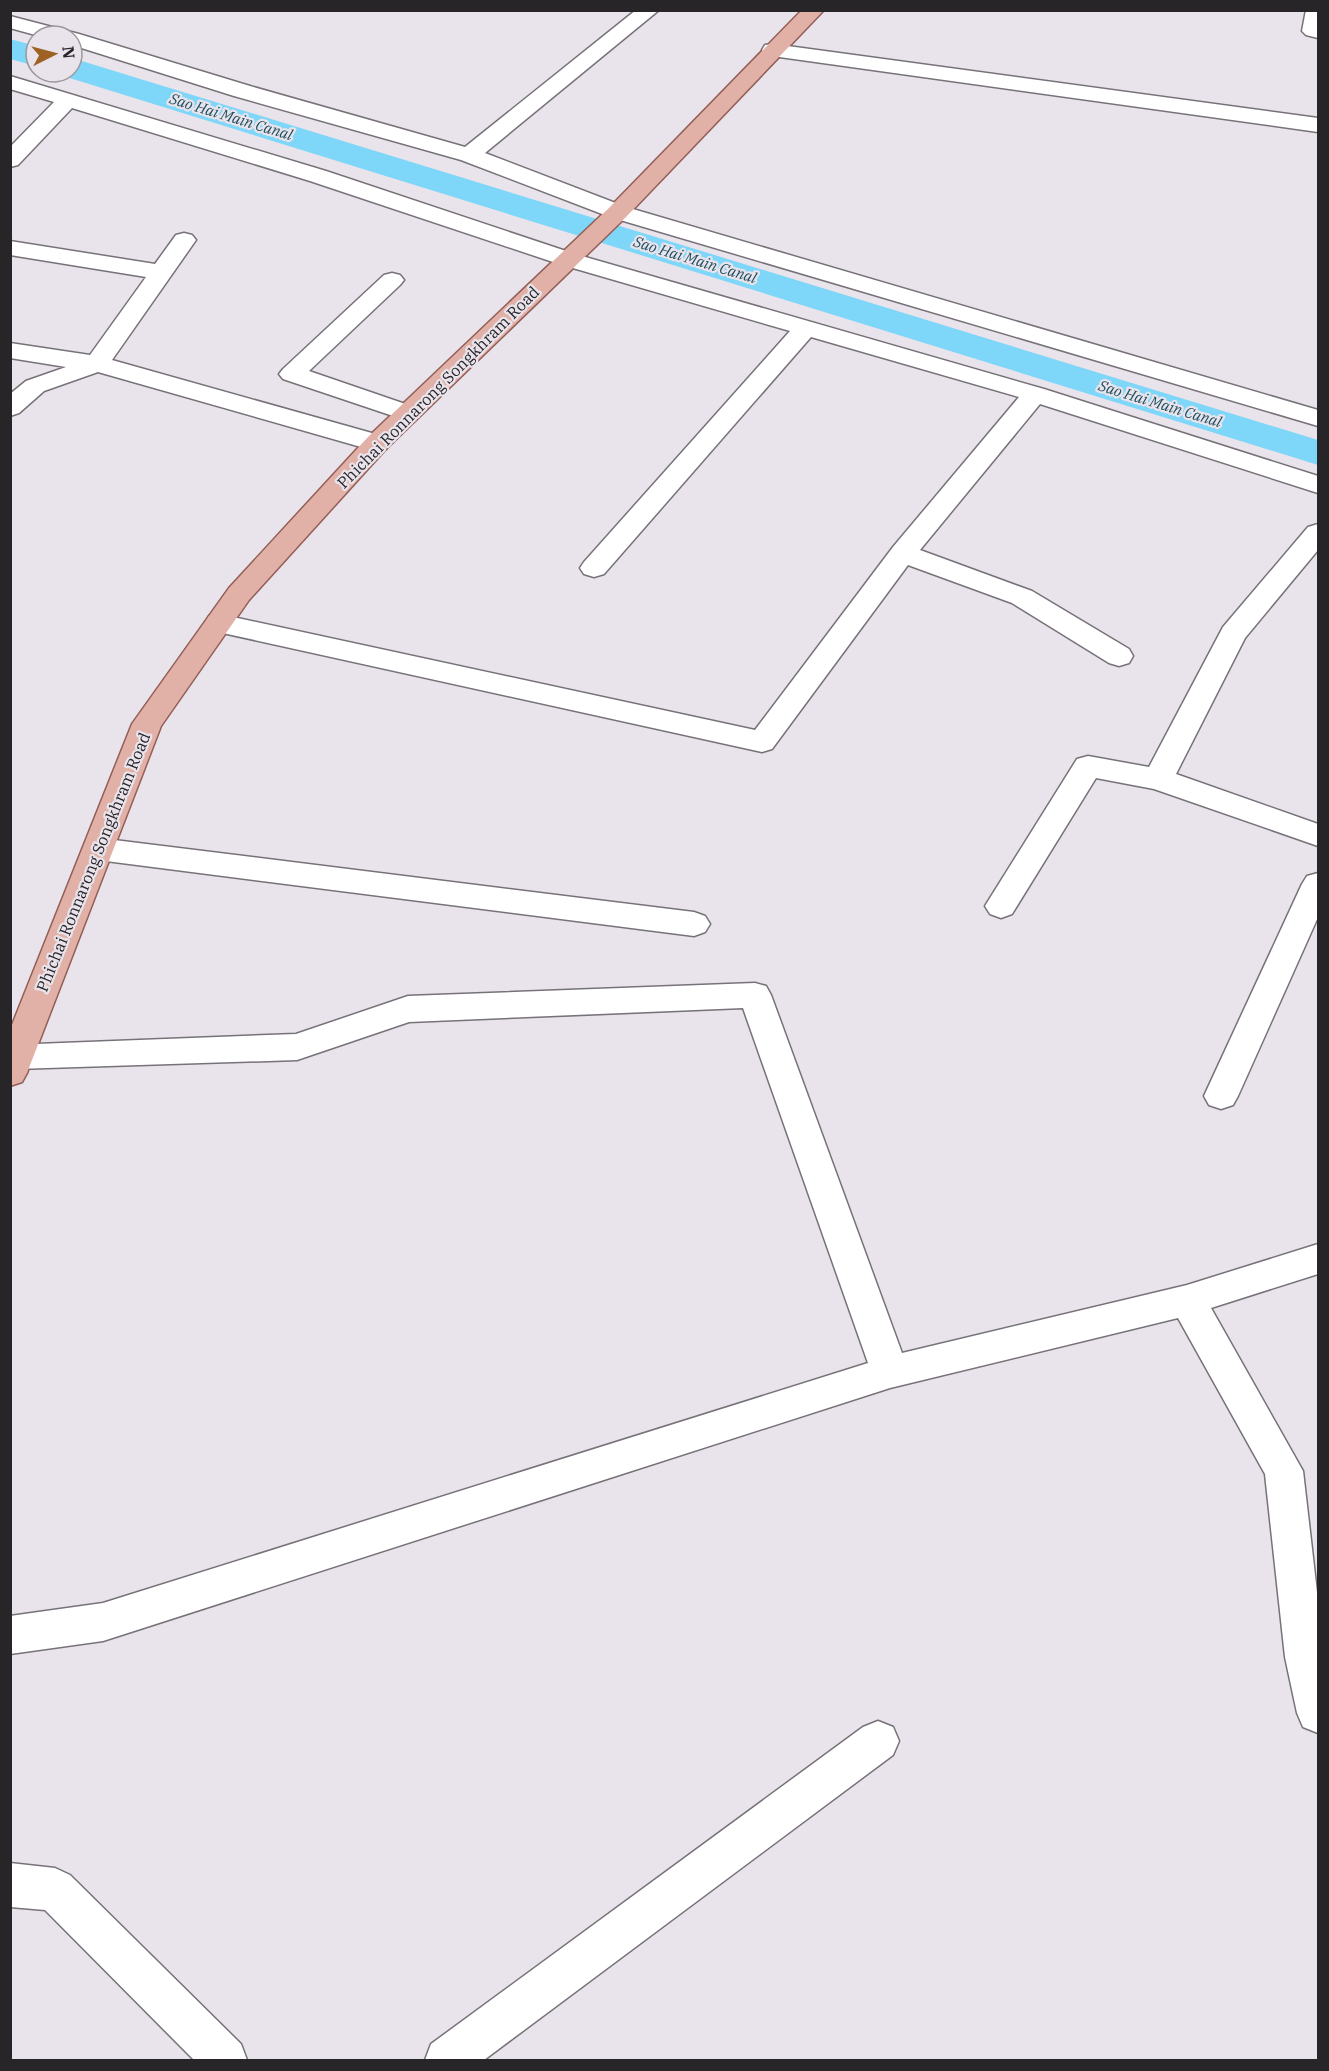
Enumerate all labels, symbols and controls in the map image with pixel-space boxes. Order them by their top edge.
north arrow [24,24,84,84]
text: N [58,45,80,60]
water label: Sao Hai Main Canal [166,88,296,145]
water label: Sao Hai Main Canal [630,231,760,288]
street label: Phichai Ronnarong Songkhram Road [333,282,543,492]
water label: Sao Hai Main Canal [1095,375,1225,432]
street label: Phichai Ronnarong Songkhram Road [32,729,154,995]

